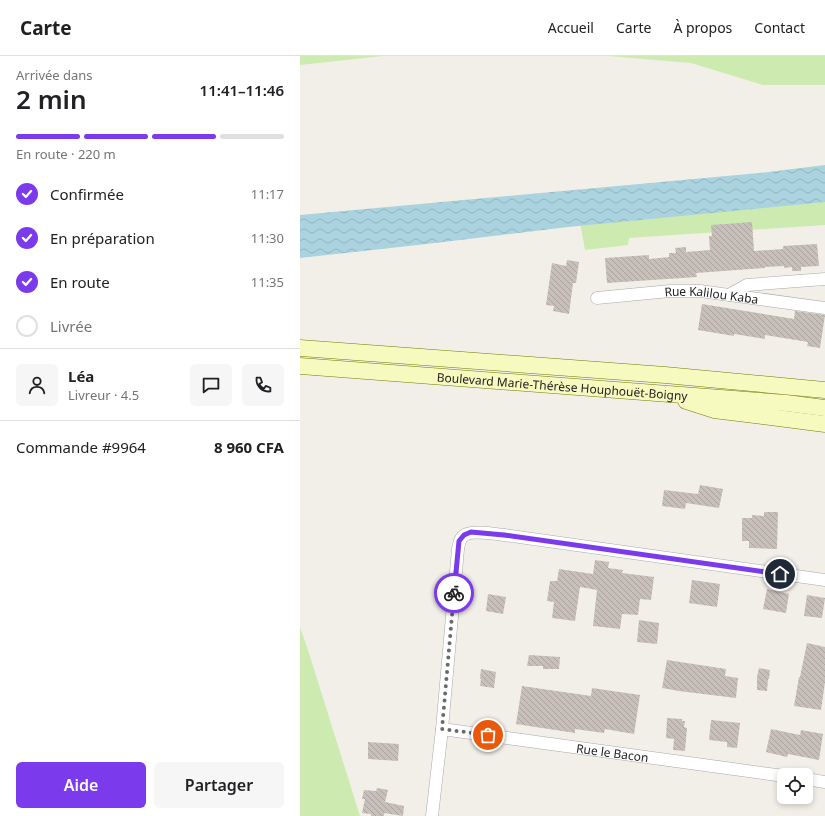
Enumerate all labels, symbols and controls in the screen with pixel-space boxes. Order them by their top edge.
text: Carte [20,15,72,41]
text: Accueil [548,18,594,37]
text: Carte [616,18,651,37]
text: À propos [673,18,732,37]
text: Contact [754,18,805,37]
text: Arrivée dans [16,66,93,84]
text: 11:41–11:46 [200,80,284,100]
text: 2 min [16,81,87,117]
text: En route · 220 m [16,145,116,163]
icon: check [16,183,38,205]
text: Confirmée [50,184,124,204]
text: 11:17 [251,185,284,203]
icon: check [16,227,38,249]
text: En préparation [50,228,155,248]
text: 11:30 [251,229,284,247]
icon: check [16,271,38,293]
text: En route [50,272,110,292]
text: 11:35 [251,273,284,291]
street label: Rue Kalilou Kaba [664,282,759,307]
text: Livrée [50,316,92,336]
button: person [16,364,58,406]
button: chat [190,364,232,406]
button: phone [242,364,284,406]
text: Léa [68,366,94,386]
street label: Boulevard Marie-Thérèse Houphouët-Boigny [436,368,689,404]
text: Livreur · 4.5 [68,386,139,404]
text: Commande #9964 [16,437,146,457]
text: 8 960 CFA [214,437,284,457]
pin [763,557,797,591]
icon: home [769,563,791,585]
courier [434,573,474,613]
icon: bike [443,582,465,604]
pin [471,718,505,752]
icon: bag [477,724,499,746]
street label: Rue le Bacon [575,739,650,766]
button: Aide [16,762,146,808]
button: Partager [154,762,284,808]
map controls [777,768,813,804]
button: locate [777,768,813,804]

